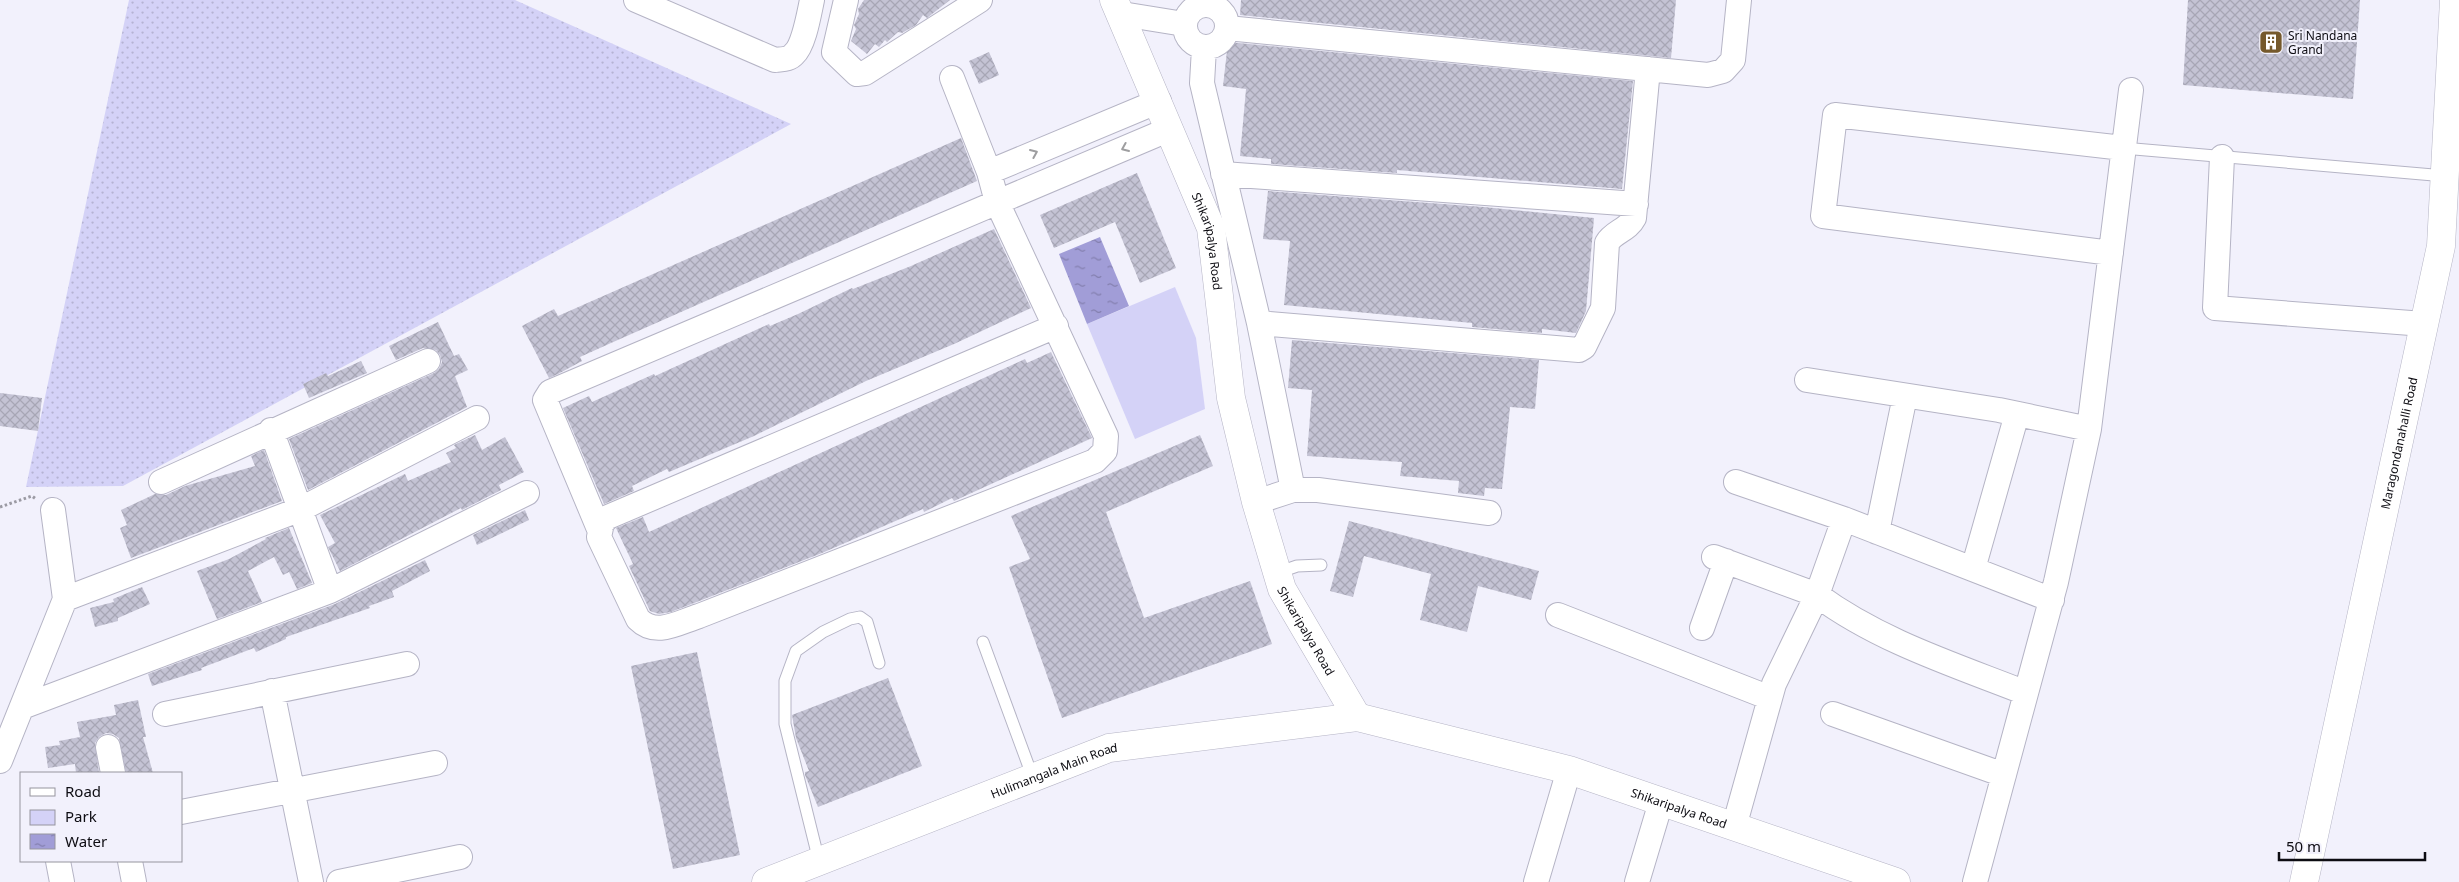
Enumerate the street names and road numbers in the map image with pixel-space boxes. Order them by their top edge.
street label: Shikaripalya Road [1188,190,1227,291]
street label: Maragondanahalli Road [2376,375,2421,511]
street label: Shikaripalya Road [1274,583,1339,678]
street label: Hulimangala Main Road [988,739,1118,802]
street label: Shikaripalya Road [1629,783,1729,832]

